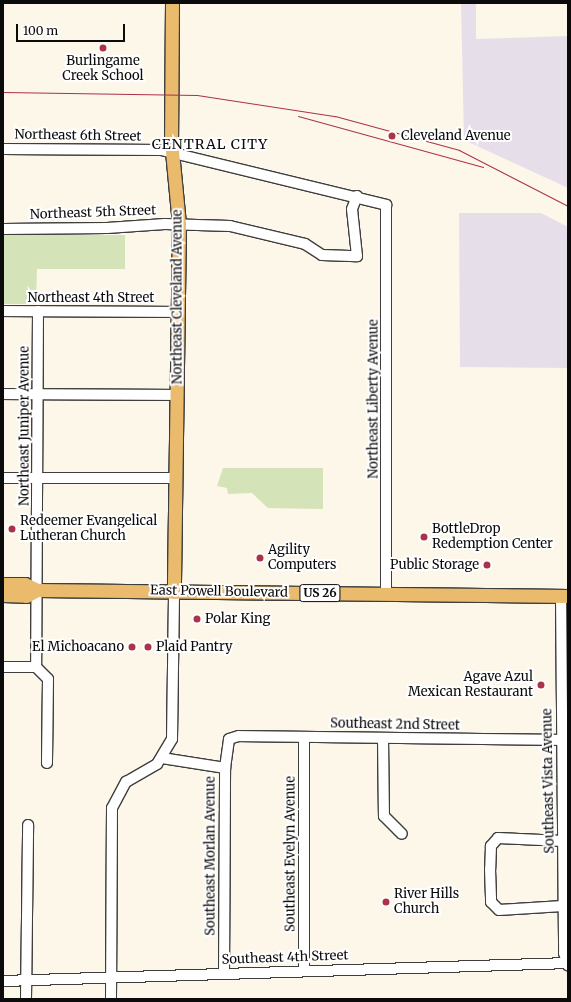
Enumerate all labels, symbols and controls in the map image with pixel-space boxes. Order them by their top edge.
scale bar [18,16,127,42]
text: 100 m [23,23,58,38]
marker: Burlingame Creek School [98,43,108,53]
place label: Burlingame Creek School [62,54,144,85]
street label: Northeast 6th Street [14,127,142,145]
place label: Cleveland Avenue [401,128,511,144]
marker: Cleveland Avenue [386,130,398,142]
district label: CENTRAL CITY [152,136,268,152]
street label: Northeast 5th Street [30,203,156,223]
street label: Northeast Cleveland Avenue [170,210,186,384]
street label: Northeast 4th Street [28,290,154,306]
street label: Northeast Liberty Avenue [366,319,382,479]
street label: Northeast Juniper Avenue [17,346,33,506]
place label: Redeemer Evangelical Lutheran Church [20,514,157,545]
place label: BottleDrop Redemption Center [432,522,553,553]
marker: Redeemer Evangelical Lutheran Church [7,524,17,534]
marker: BottleDrop Redemption Center [419,532,429,542]
place label: Agility Computers [268,543,336,574]
marker: Agility Computers [255,553,265,563]
place label: Public Storage [390,557,479,573]
marker: Public Storage [482,560,492,570]
street label: East Powell Boulevard [150,583,288,601]
road number: US 26 [299,583,341,603]
place label: Polar King [205,611,270,627]
marker: Polar King [192,614,202,624]
place label: El Michoacano [32,639,124,655]
place label: Plaid Pantry [156,639,233,655]
marker: El Michoacano [127,642,137,652]
marker: Plaid Pantry [143,642,153,652]
place label: Agave Azul Mexican Restaurant [408,670,533,701]
marker: Agave Azul Mexican Restaurant [536,680,546,690]
street label: Southeast Vista Avenue [540,708,558,854]
street label: Southeast 2nd Street [330,716,460,734]
street label: Southeast Morlan Avenue [203,776,219,936]
street label: Southeast Evelyn Avenue [283,776,299,932]
place label: River Hills Church [394,887,459,918]
marker: River Hills Church [381,897,391,907]
street label: Southeast 4th Street [221,948,349,968]

